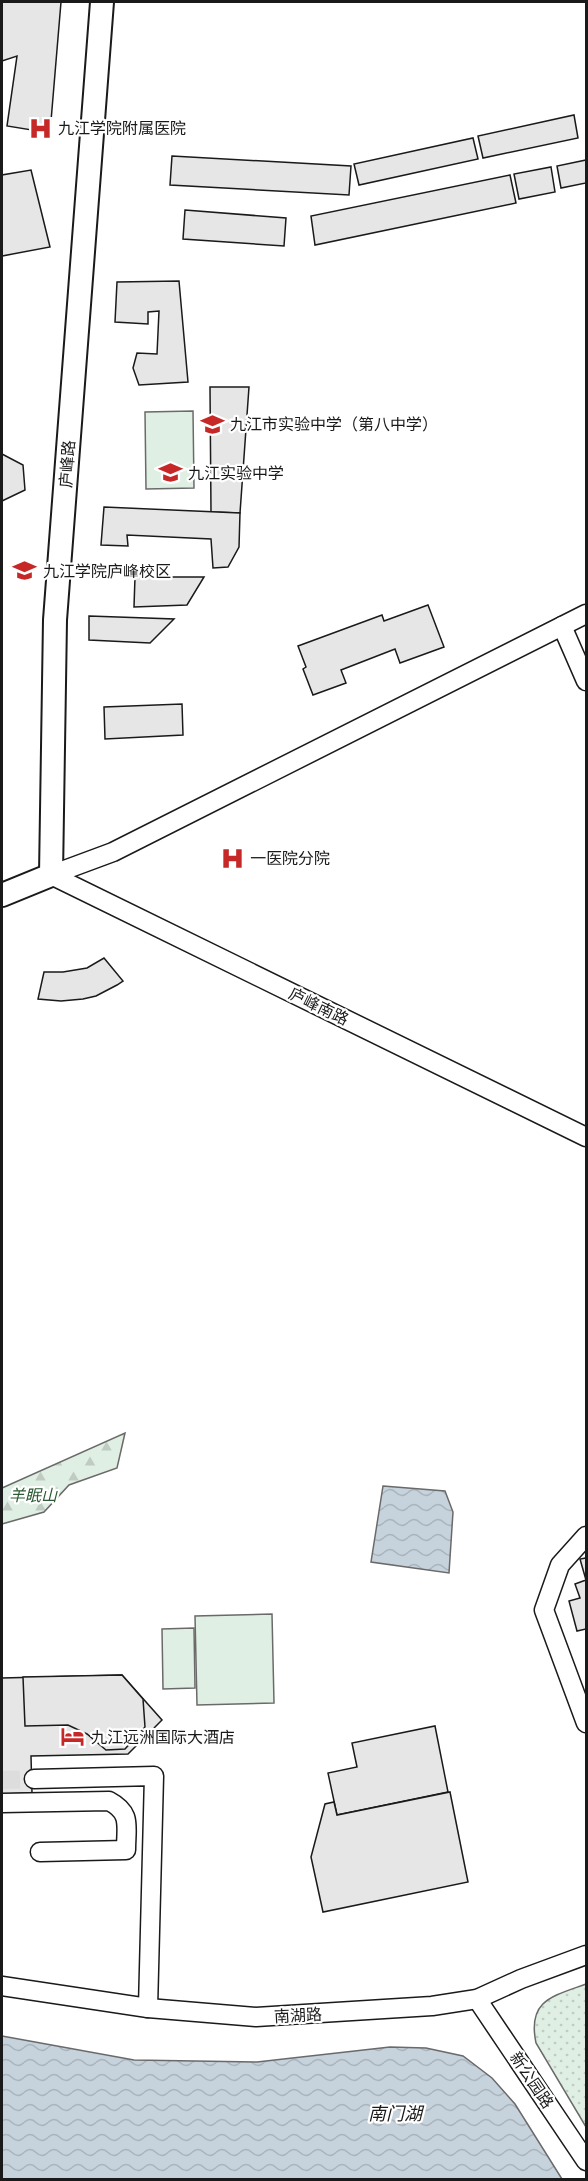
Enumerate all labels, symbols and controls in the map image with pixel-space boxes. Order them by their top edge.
hospital icon: 九江学院附属医院 [27,115,53,141]
place label: 九江学院附属医院 [58,117,186,139]
school or university icon: 九江市实验中学（第八中学） [199,411,225,437]
place label: 九江市实验中学（第八中学） [230,413,438,435]
street label: 庐峰路 [54,439,80,489]
school or university icon: 九江实验中学 [157,460,183,486]
place label: 九江实验中学 [188,462,284,484]
school or university icon: 九江学院庐峰校区 [12,558,38,584]
place label: 九江学院庐峰校区 [43,560,171,582]
hospital icon: 一医院分院 [219,845,245,871]
place label: 一医院分院 [250,847,330,869]
street label: 庐峰南路 [285,982,353,1030]
park label: 羊眠山 [9,1484,58,1506]
hotel icon: 九江远洲国际大酒店 [60,1724,86,1750]
place label: 九江远洲国际大酒店 [91,1726,235,1748]
street label: 南湖路 [273,2003,323,2027]
street label: 新公园路 [505,2047,559,2113]
water label: 南门湖 [368,2101,425,2126]

